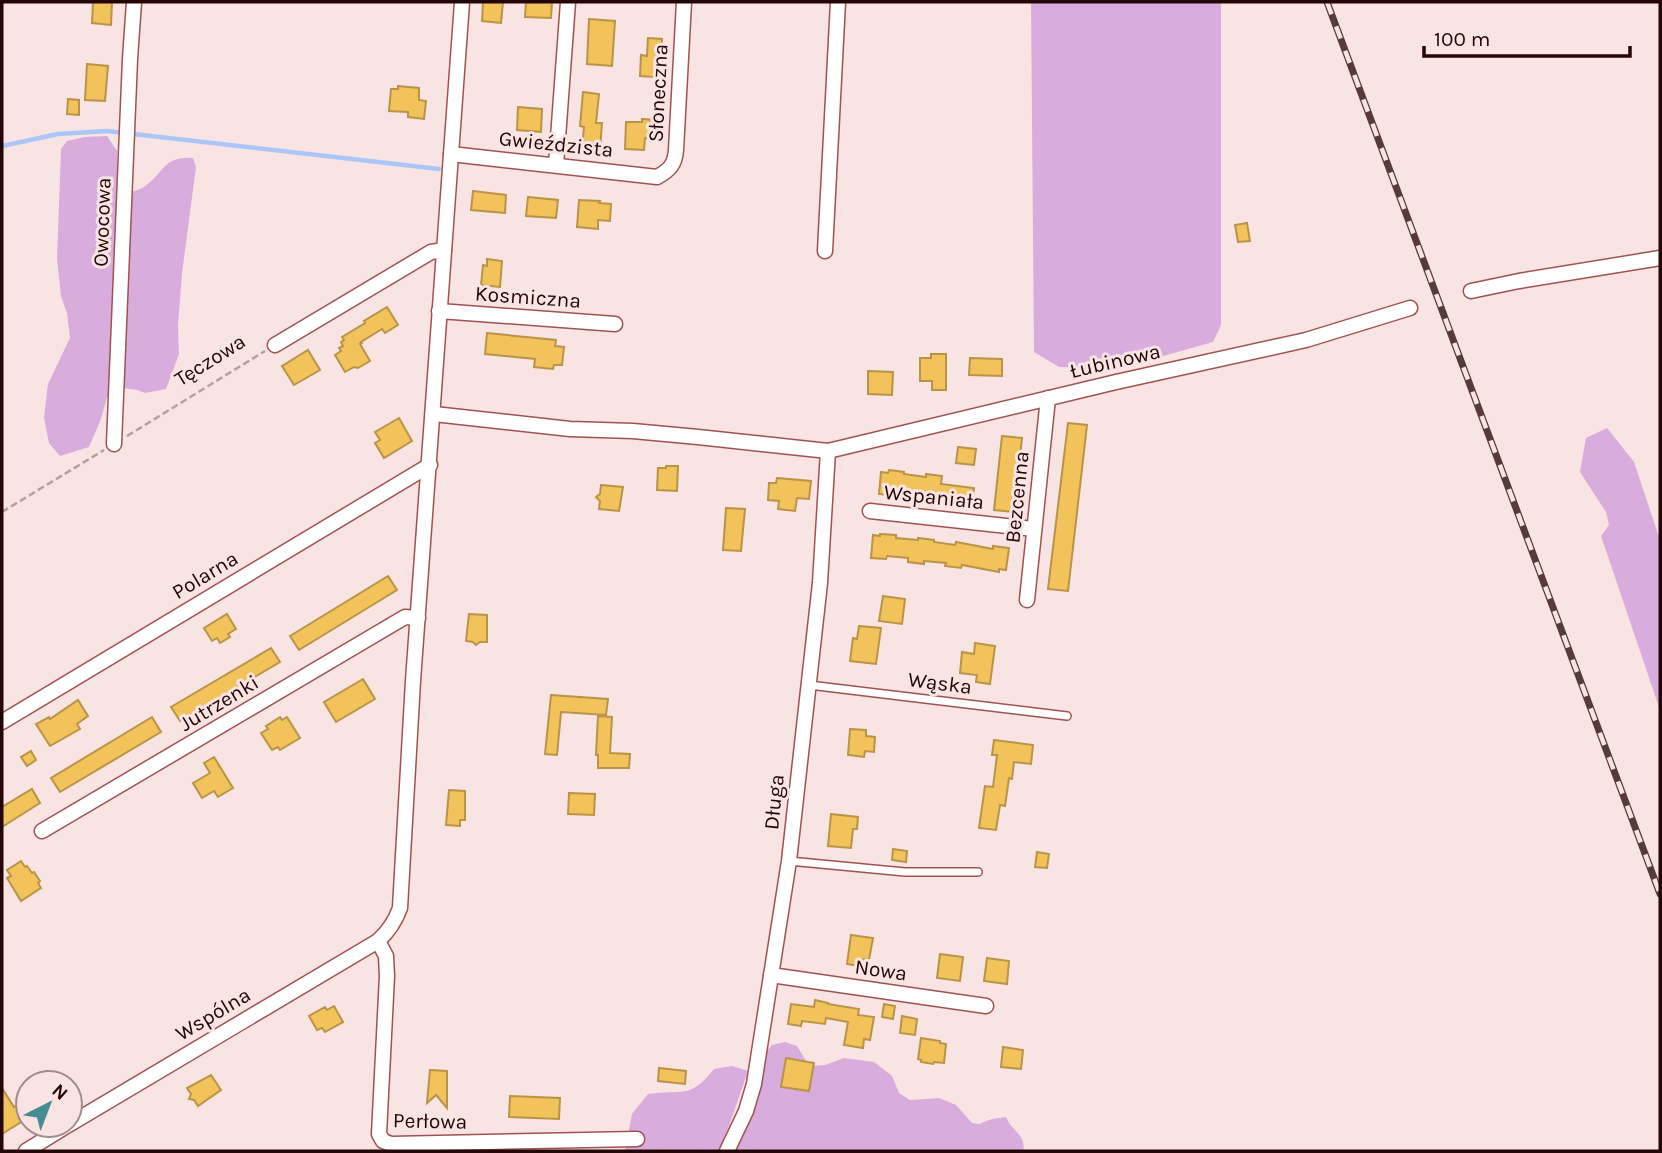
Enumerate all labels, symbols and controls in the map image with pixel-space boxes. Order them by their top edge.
scale bar [1424,14,1630,58]
text: 100 m [1434,27,1491,51]
street label: Słoneczna [643,43,673,143]
street label: Gwieździsta [498,126,614,162]
street label: Owocowa [88,177,116,267]
street label: Kosmiczna [474,281,582,313]
street label: Tęczowa [170,329,250,391]
street label: Łubinowa [1067,339,1163,383]
street label: Bezcenna [1000,450,1034,544]
street label: Wspaniała [883,480,985,514]
street label: Polarna [168,546,242,604]
street label: Wąska [907,667,973,699]
street label: Jutrzenki [175,670,263,736]
street label: Długa [759,773,789,831]
street label: Nowa [853,954,909,986]
street label: Wspólna [171,982,255,1046]
north arrow [14,1069,84,1139]
text: N [47,1079,72,1105]
street label: Perłowa [393,1108,467,1134]

